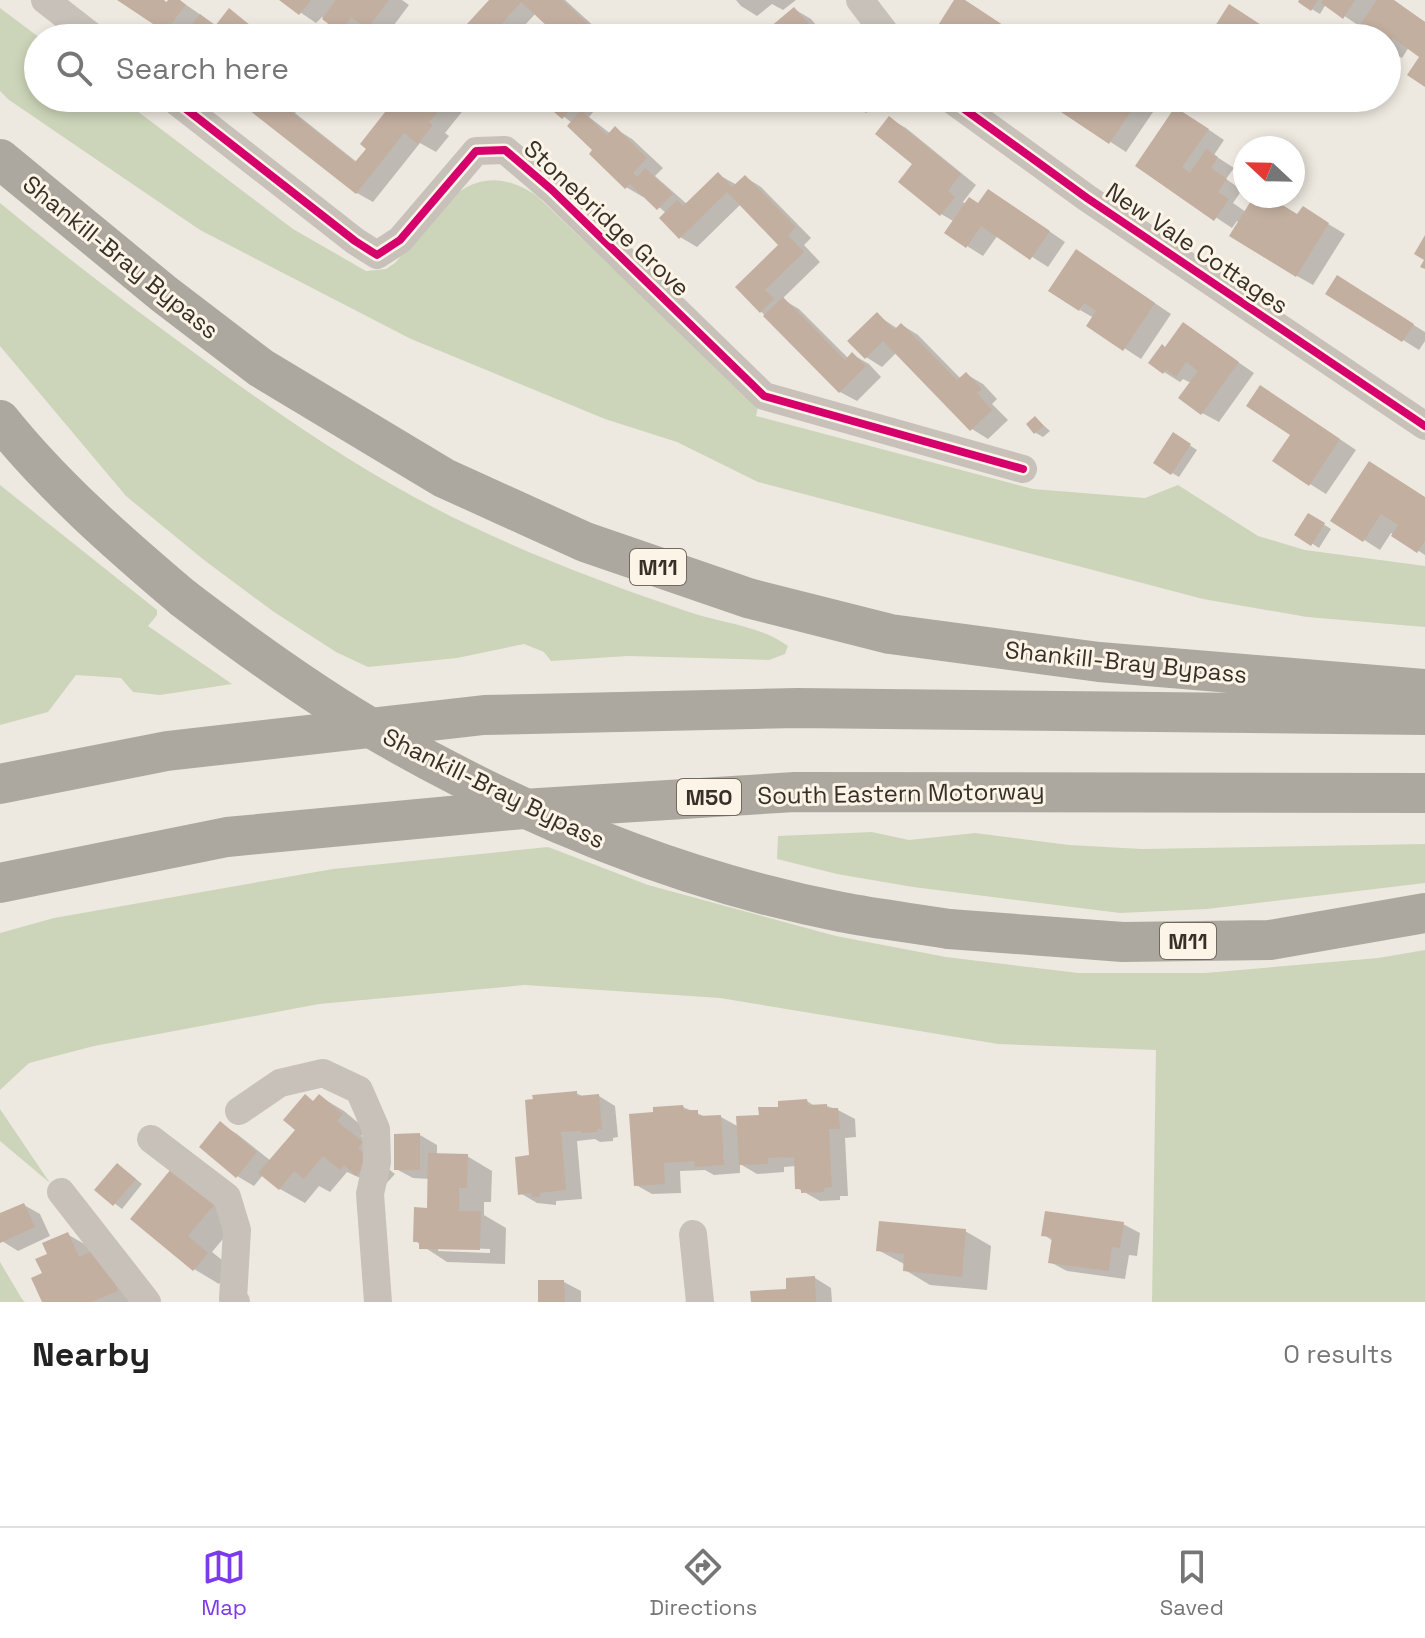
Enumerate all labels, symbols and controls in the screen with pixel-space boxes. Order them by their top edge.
search box [24,24,1401,112]
icon: search [52,46,96,90]
text: Search here [116,49,289,88]
street label: Stonebridge Grove [517,133,697,303]
north arrow [1233,136,1305,208]
street label: Shankill-Bray Bypass [17,168,225,346]
street label: New Vale Cottages [1100,175,1294,321]
road number: M11 [630,549,686,585]
street label: Shankill-Bray Bypass [1003,634,1249,690]
street label: Shankill-Bray Bypass [378,721,610,855]
street label: South Eastern Motorway [757,775,1045,811]
road number: M50 [677,779,741,815]
road number: M11 [1160,923,1216,959]
text: Nearby [32,1333,150,1376]
text: 0 results [1283,1337,1393,1371]
tab: Map [201,1545,247,1621]
tab: Directions [649,1545,757,1621]
tab: Saved [1160,1545,1224,1621]

